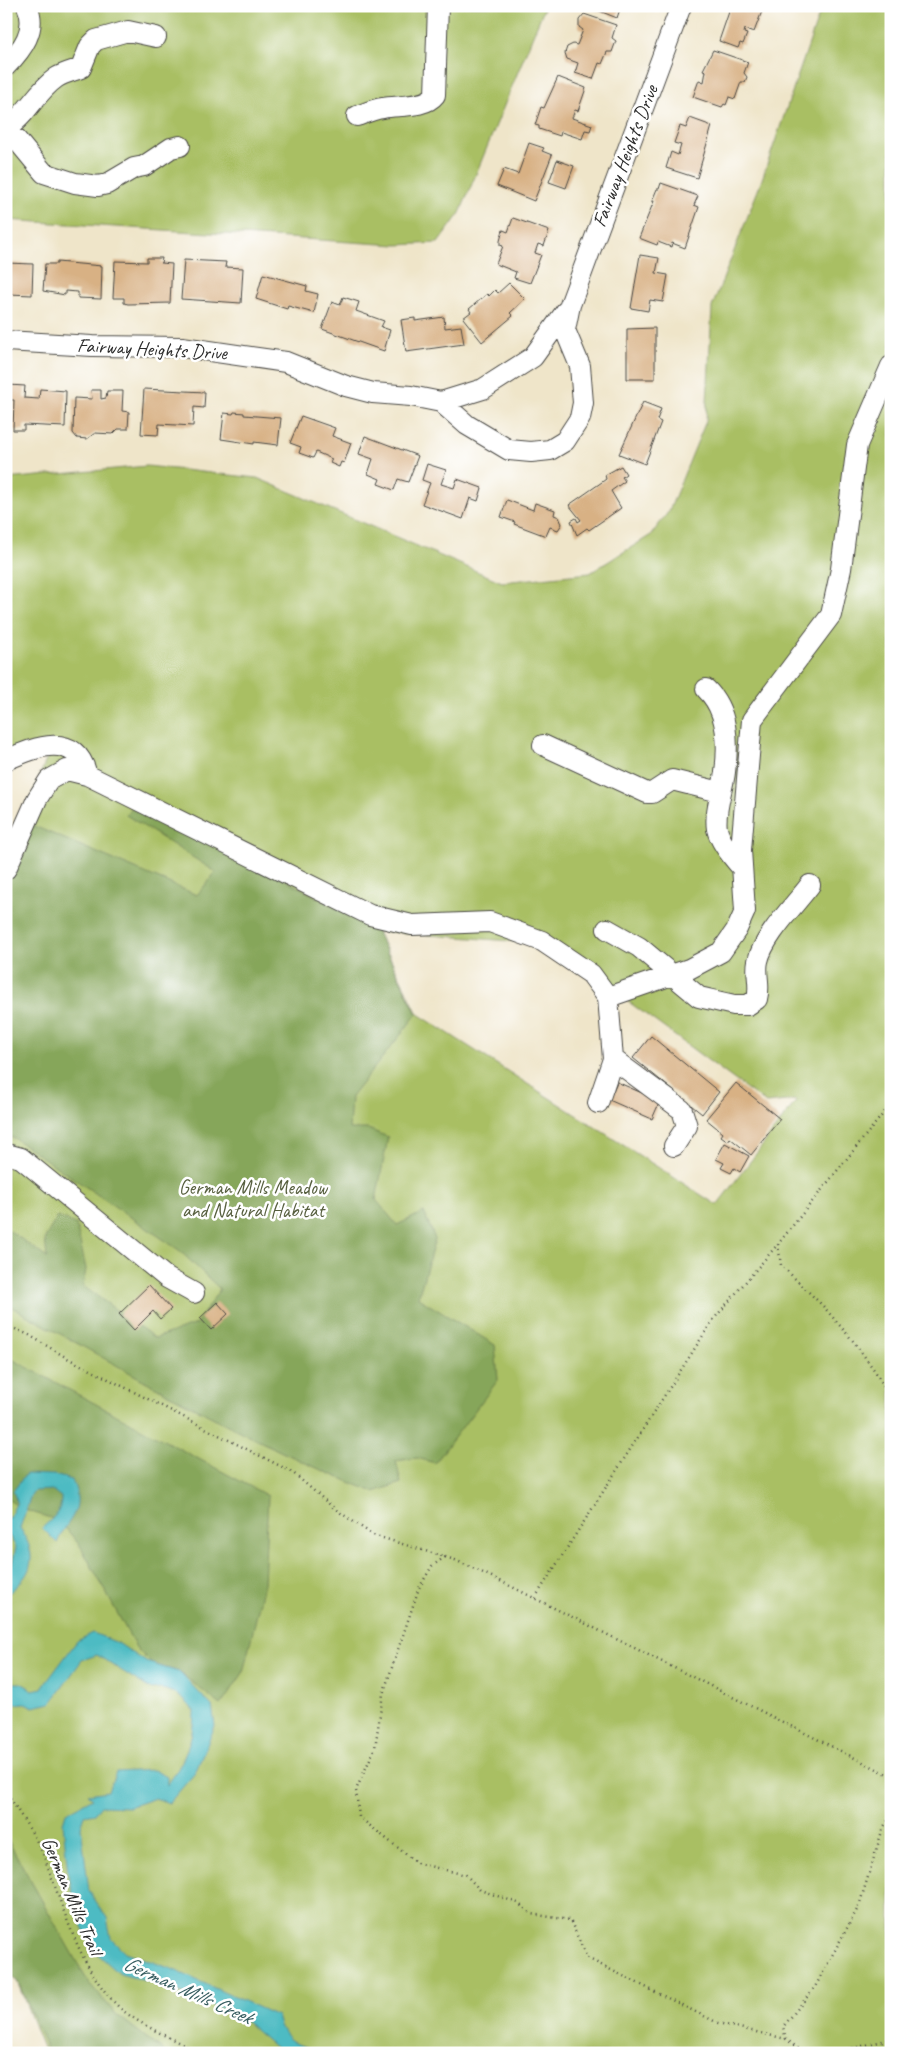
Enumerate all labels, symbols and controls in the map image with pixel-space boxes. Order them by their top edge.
street label: Fairway Heights Drive [586,80,664,230]
street label: Fairway Heights Drive [76,333,229,365]
park label: German Mills Meadow and Natural Habitat [179,1175,329,1223]
street label: German Mills Trail [36,1833,109,1962]
water label: German Mills Creek [120,1950,259,2031]

